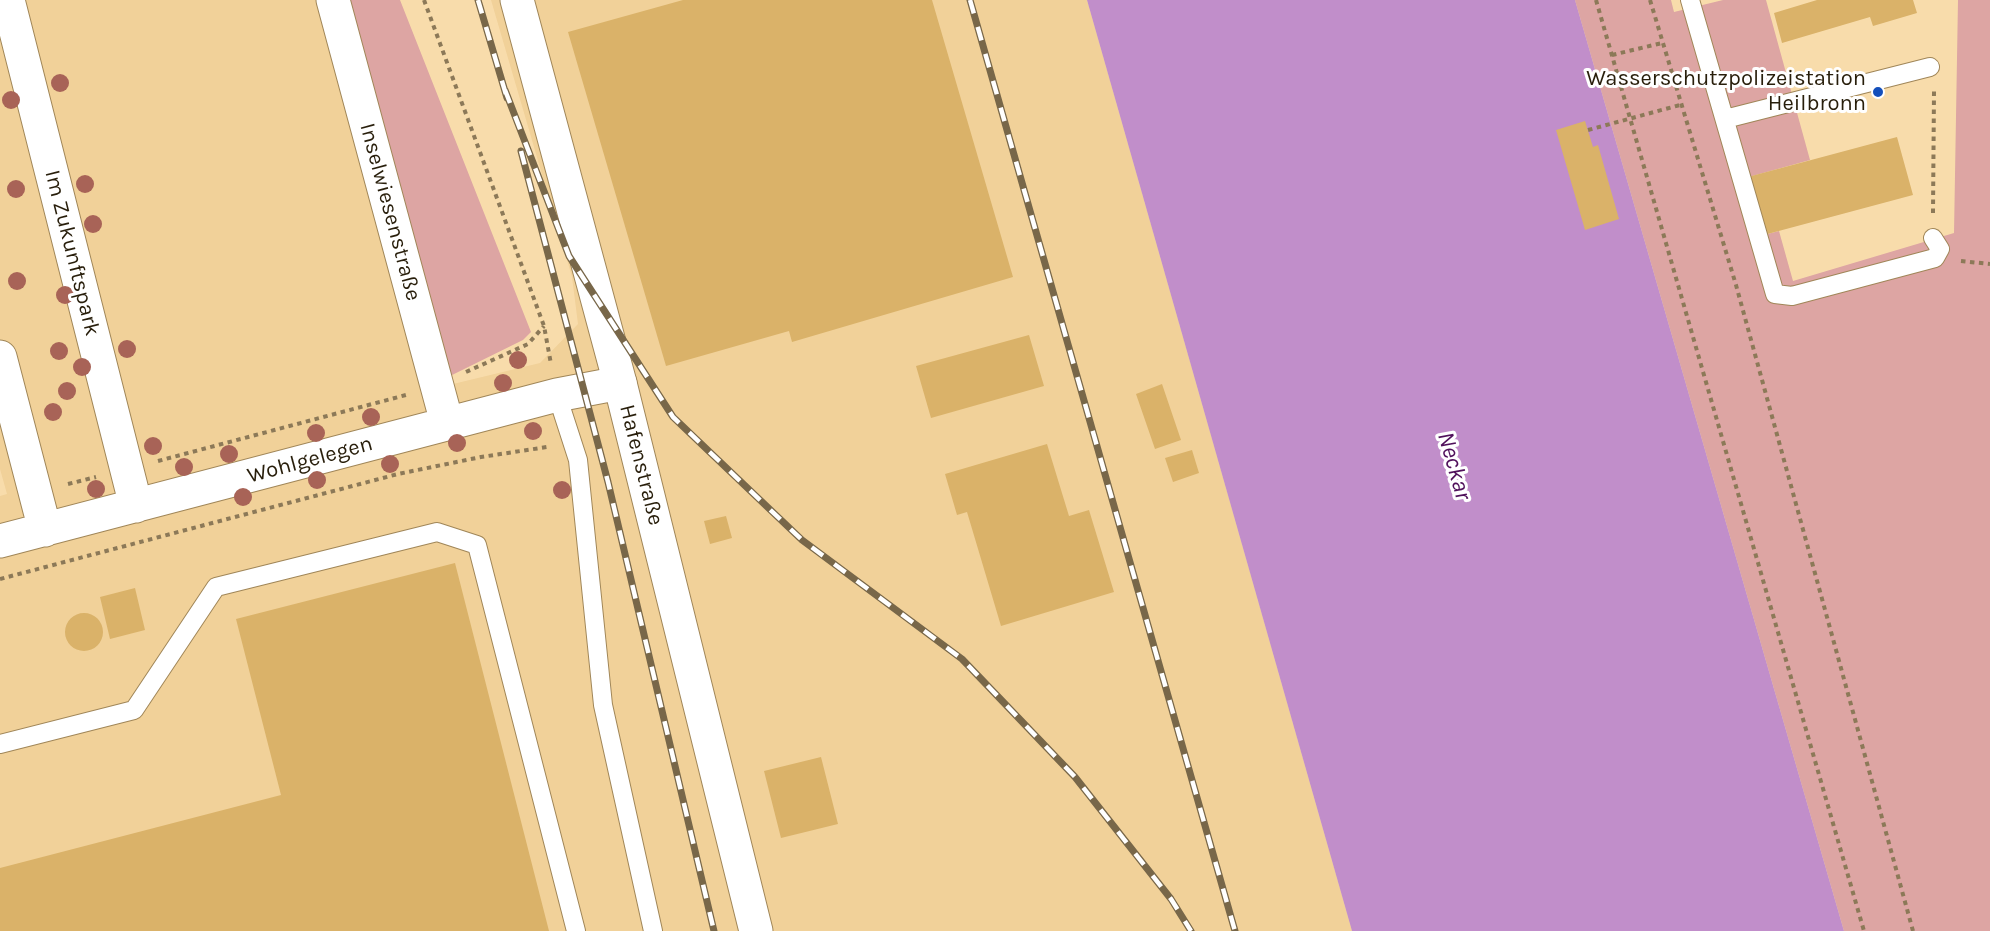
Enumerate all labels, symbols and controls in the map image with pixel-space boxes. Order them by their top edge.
place label: Wasserschutzpolizeistation Heilbronn [1586,66,1866,118]
marker: Wasserschutzpolizeistation Heilbronn [1871,85,1885,99]
street label: Inselwiesenstraße [354,120,426,304]
street label: Im Zukunftspark [39,167,105,339]
street label: Hafenstraße [613,402,669,528]
water label: Neckar [1431,429,1477,503]
street label: Wohlgelegen [244,431,376,489]

